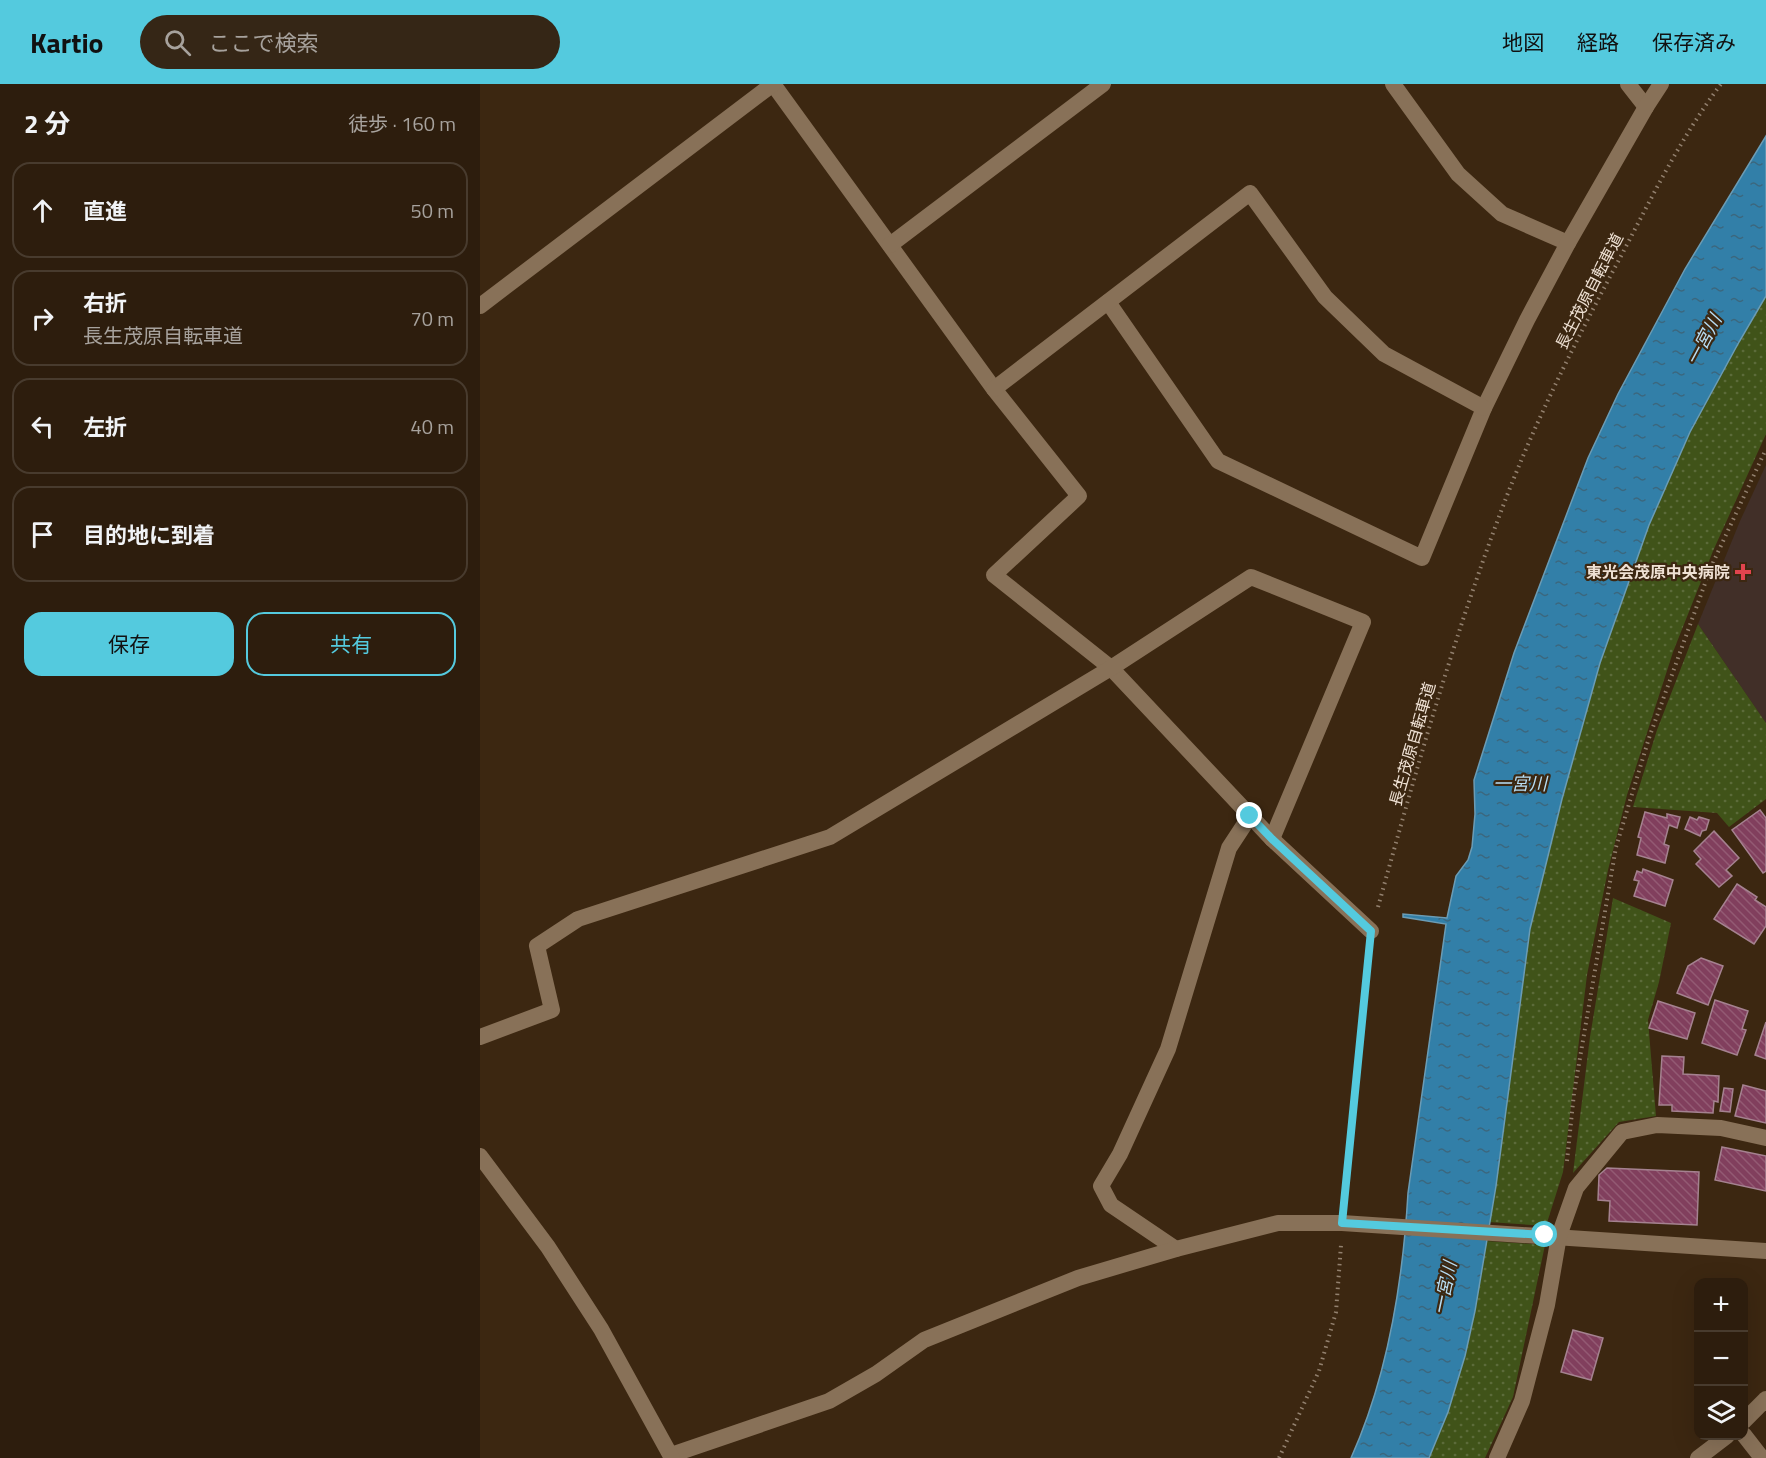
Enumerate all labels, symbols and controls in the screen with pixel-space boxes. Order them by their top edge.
search box [140,15,560,69]
text: Kartio [30,21,104,64]
icon: search [161,26,194,59]
text: ここで検索 [209,26,319,60]
text: 地図 [1502,26,1544,58]
text: 経路 [1577,26,1619,58]
text: 保存済み [1652,26,1736,58]
text: 2 分 [24,104,70,143]
text: 徒歩 · 160 m [348,108,456,139]
icon: ahead [26,194,59,227]
text: 直進 [83,194,127,228]
text: 50 m [410,195,454,226]
street label: 長生茂原自転車道 [1549,229,1629,353]
text: 右折 [83,286,127,320]
icon: right [26,302,59,335]
text: 70 m [410,303,454,334]
water label: 一宮川 [1679,308,1729,370]
text: 長生茂原自転車道 [83,320,243,351]
icon: left [26,410,59,443]
text: 左折 [83,410,127,444]
text: 40 m [410,411,454,442]
icon: arrive [26,518,59,551]
text: 目的地に到着 [83,518,215,552]
place label: 東光会茂原中央病院 [1586,560,1730,584]
marker: 東光会茂原中央病院 [1734,563,1752,581]
button: 保存 [24,612,234,676]
button: 共有 [246,612,456,676]
street label: 長生茂原自転車道 [1383,679,1441,809]
water label: 一宮川 [1493,770,1549,797]
route end [1236,802,1262,828]
route start [1531,1221,1557,1247]
water label: 一宮川 [1426,1257,1464,1317]
map controls [1694,1278,1748,1440]
button: + [1694,1278,1748,1332]
button: − [1694,1332,1748,1386]
button: layers [1694,1386,1748,1440]

